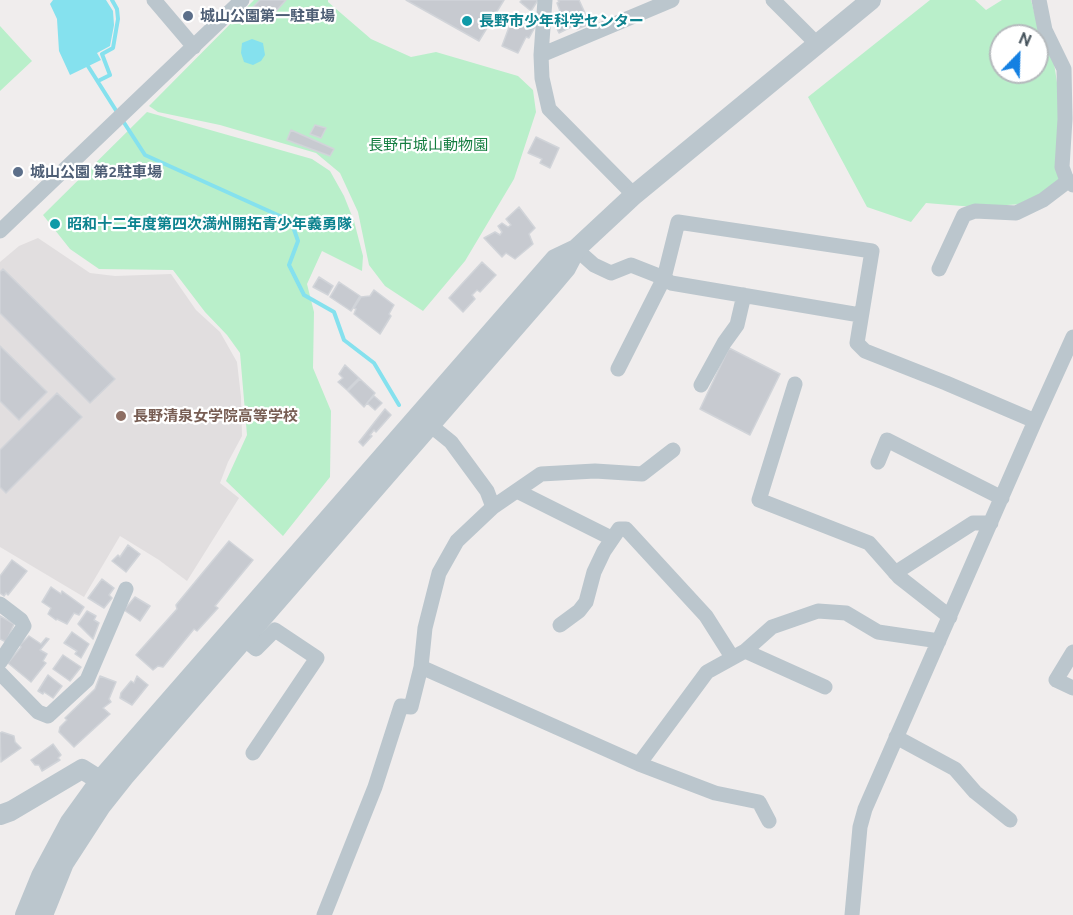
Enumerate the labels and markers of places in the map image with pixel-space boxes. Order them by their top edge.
place label: 城山公園第一駐車場 [200,7,335,25]
marker: 城山公園第一駐車場 [181,9,195,23]
place label: 長野市少年科学センター [479,12,644,30]
marker: 長野市少年科学センター [460,14,474,28]
place label: 城山公園 第2駐車場 [30,163,162,181]
marker: 城山公園 第2駐車場 [11,165,25,179]
place label: 昭和十二年度第四次満州開拓青少年義勇隊 [67,215,352,233]
marker: 昭和十二年度第四次満州開拓青少年義勇隊 [48,217,62,231]
place label: 長野清泉女学院高等学校 [133,407,298,425]
marker: 長野清泉女学院高等学校 [114,409,128,423]

